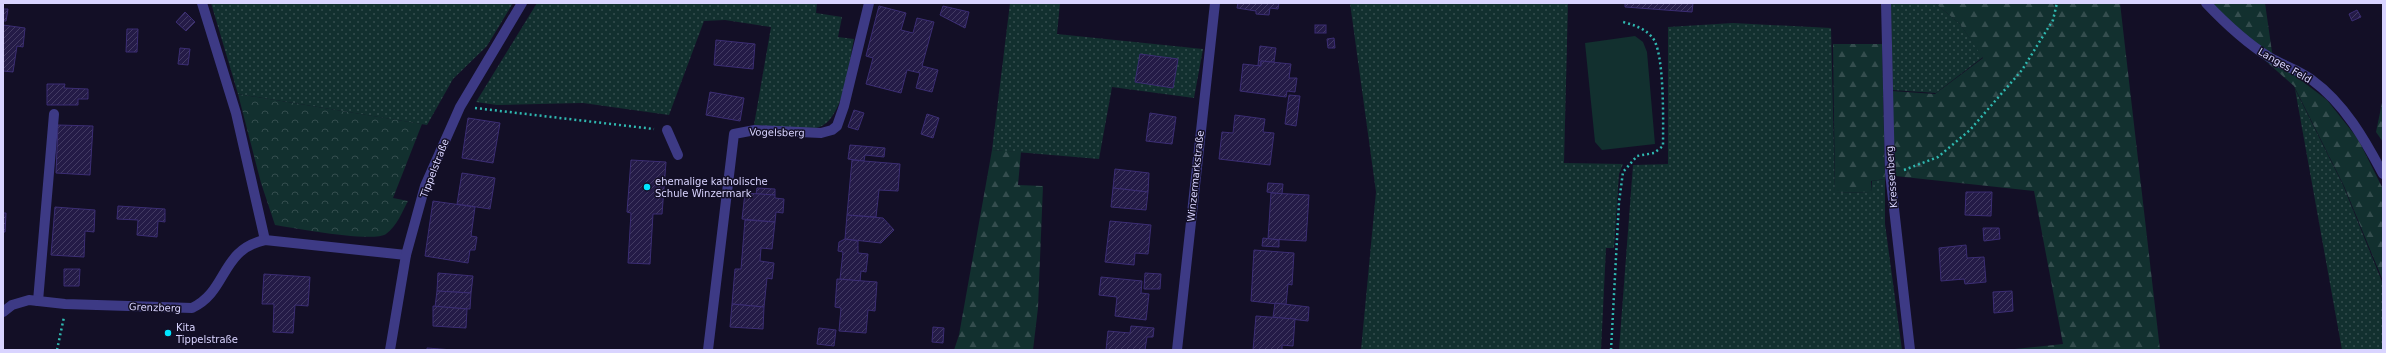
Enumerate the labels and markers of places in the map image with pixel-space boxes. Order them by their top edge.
place label: ehemalige katholische Schule Winzermark [655,176,768,199]
marker: ehemalige katholische Schule Winzermark [642,182,652,192]
place label: Kita Tippelstraße [175,322,238,345]
marker: Kita Tippelstraße [163,328,173,338]

